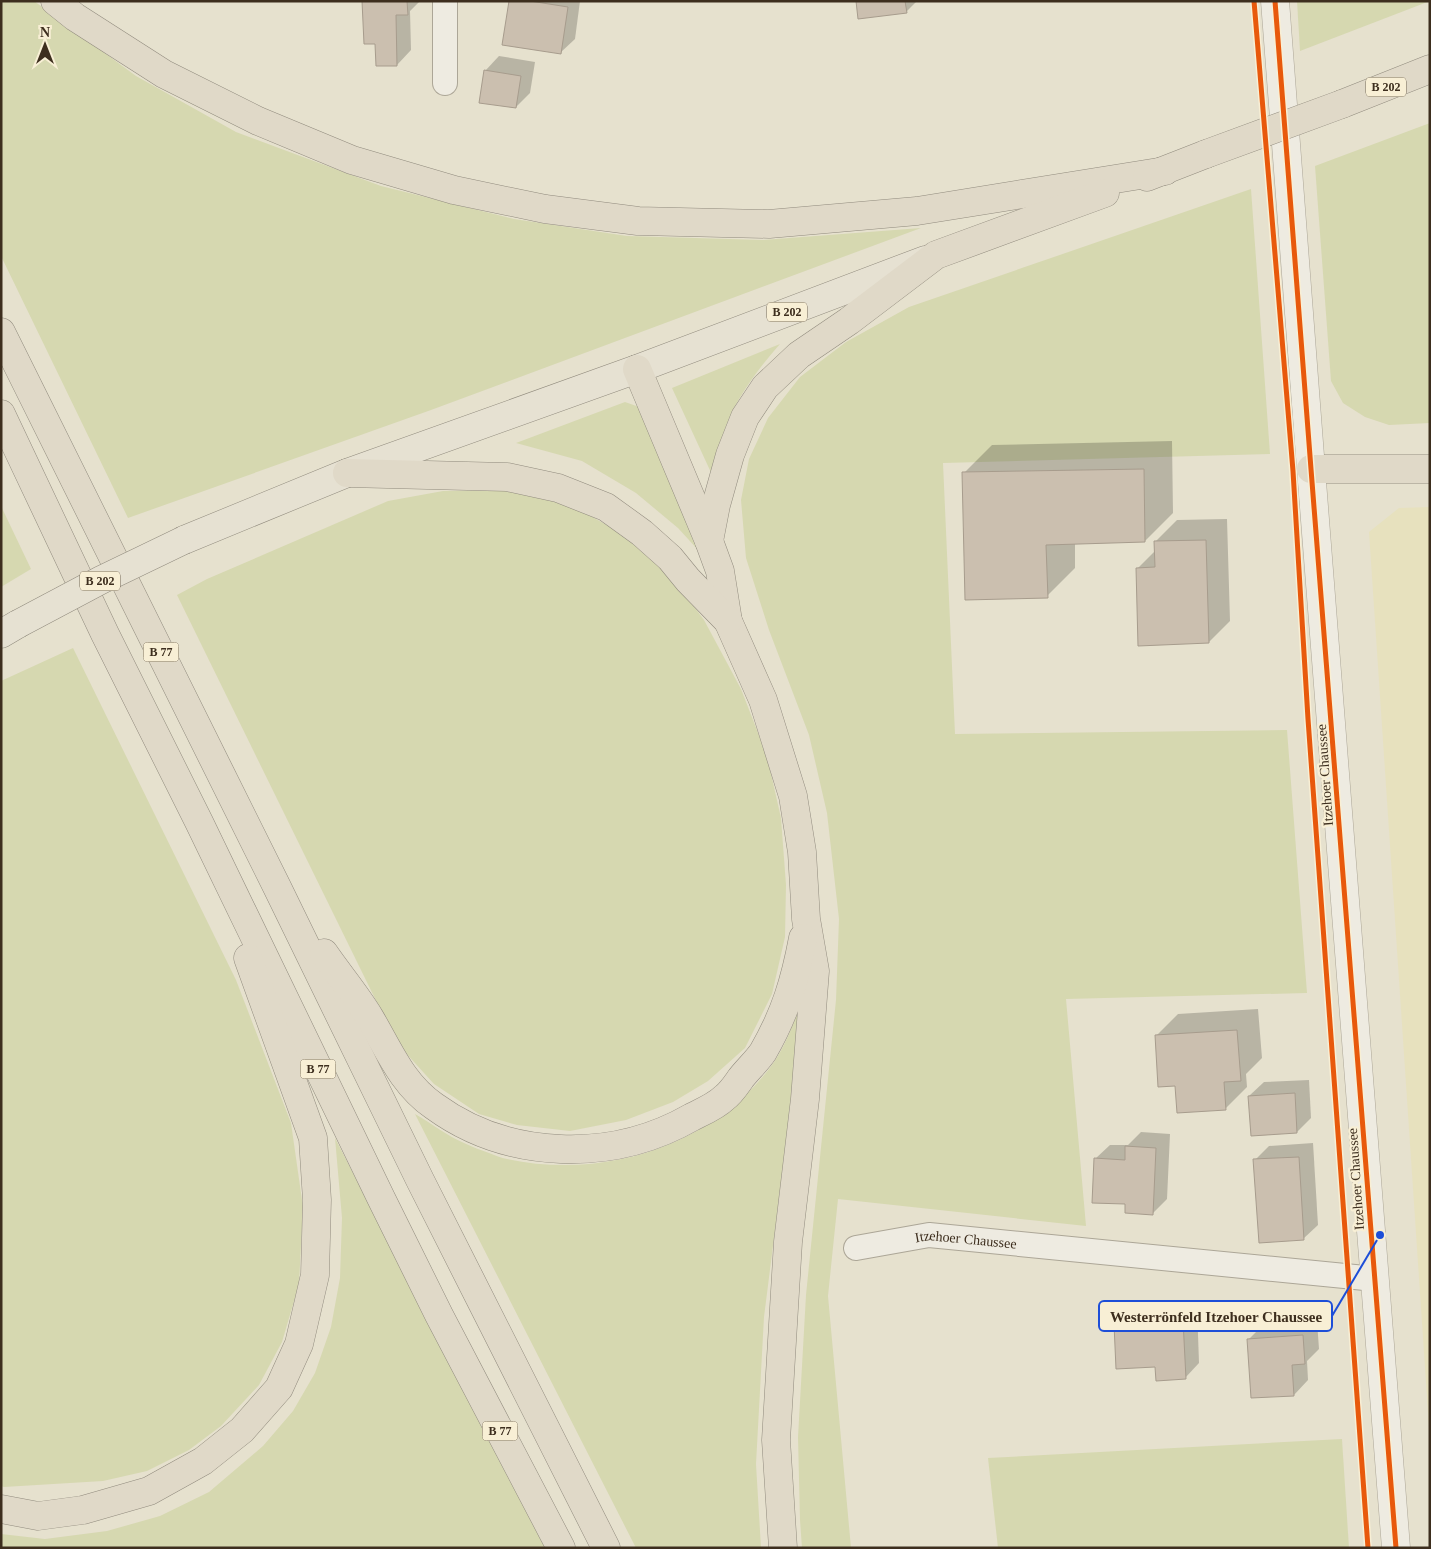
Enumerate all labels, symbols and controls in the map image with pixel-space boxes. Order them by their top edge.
north arrow [20,20,70,70]
text: N [40,25,50,40]
road number: B 202 [1366,77,1406,96]
road number: B 202 [767,302,807,322]
road number: B 202 [80,572,120,590]
road number: B 77 [144,642,178,662]
street label: Itzehoer Chaussee [1314,723,1336,827]
road number: B 77 [300,1060,336,1078]
street label: Itzehoer Chaussee [1345,1127,1367,1231]
street label: Itzehoer Chaussee [914,1228,1017,1251]
callout: Westerrönfeld Itzehoer Chaussee [1099,1301,1332,1331]
text: Westerrönfeld Itzehoer Chaussee [1110,1309,1322,1325]
road number: B 77 [482,1422,518,1440]

